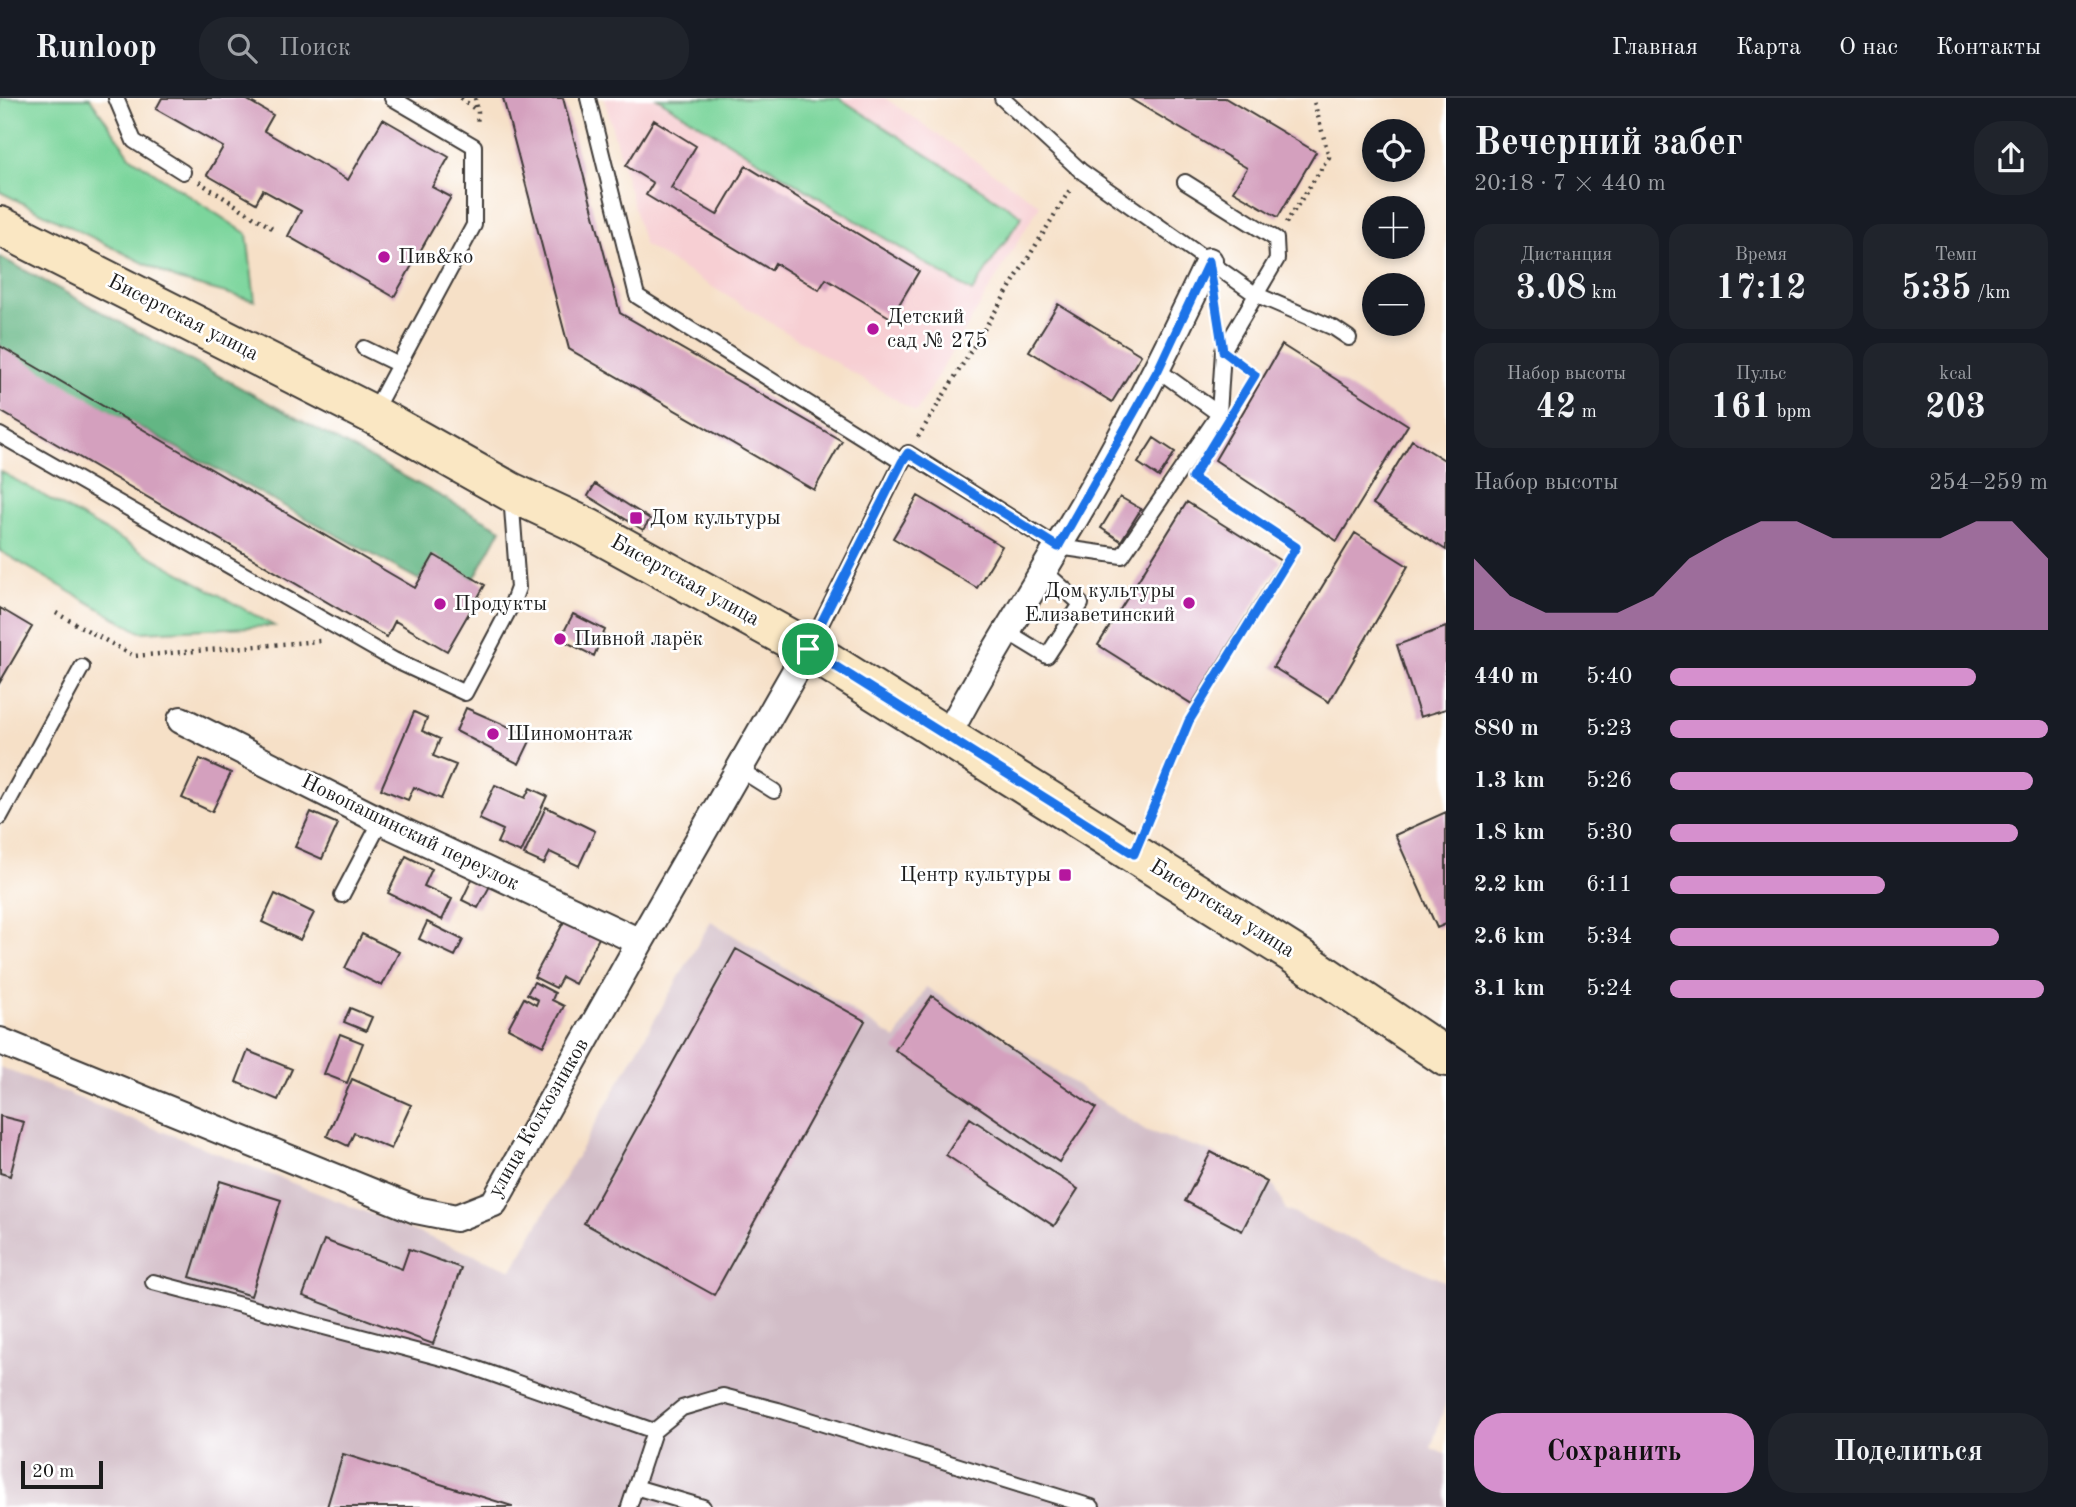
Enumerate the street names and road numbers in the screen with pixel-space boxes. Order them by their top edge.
street label: Бисертская улица [104,271,262,365]
street label: Бисертская улица [607,531,763,631]
street label: Новопашинский переулок [298,771,523,895]
street label: Бисертская улица [1146,856,1298,962]
street label: улица Колхозников [485,1035,593,1201]

